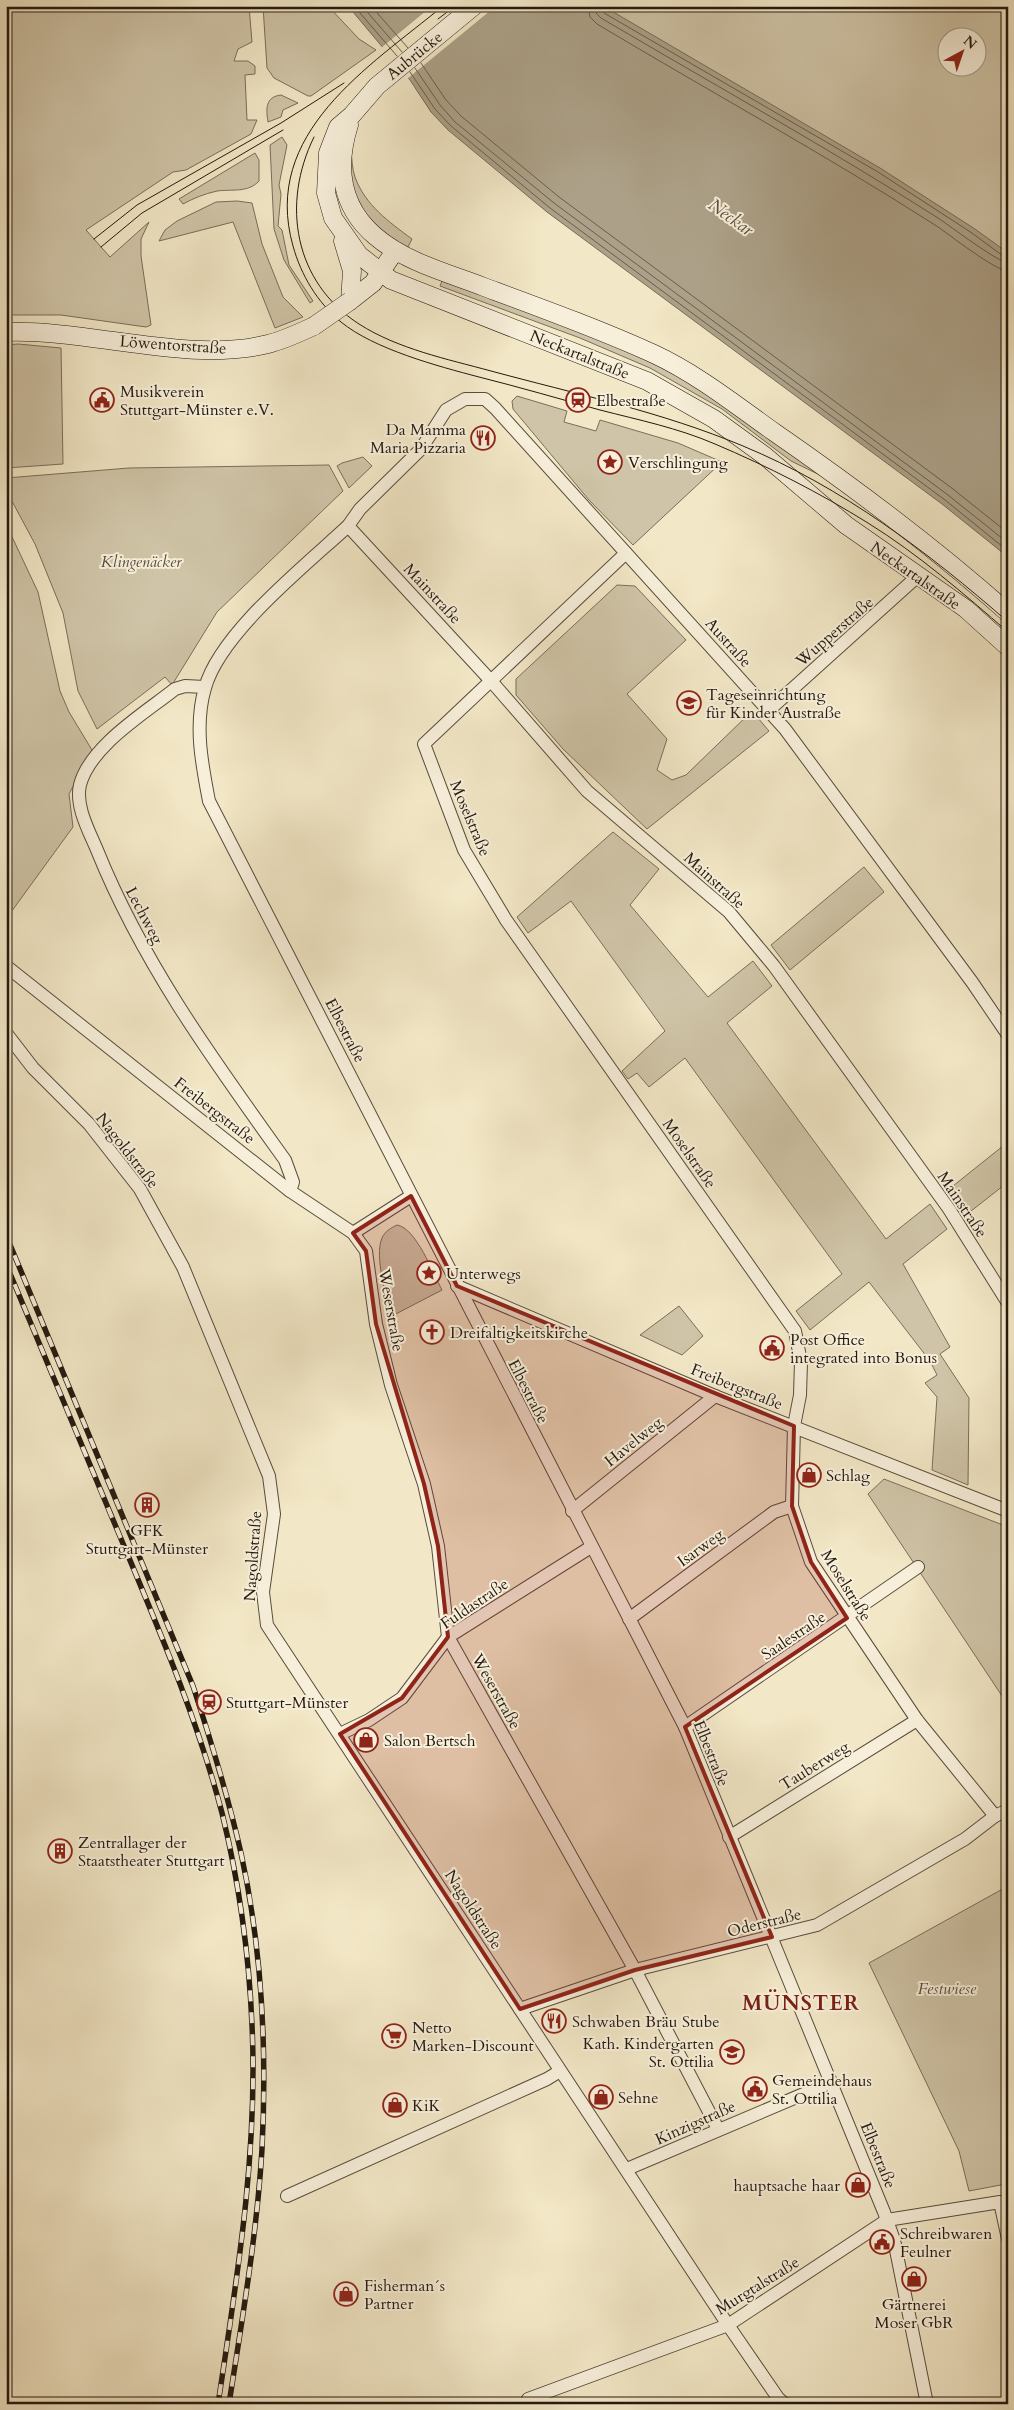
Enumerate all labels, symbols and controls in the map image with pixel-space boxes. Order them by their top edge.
street label: Aubrücke [382,26,447,85]
north arrow [936,28,986,78]
text: N [959,31,981,54]
water label: Neckar [703,193,759,243]
street label: Neckartalstraße [527,325,633,385]
street label: Löwentorstraße [119,330,227,360]
place label: Musikverein Stuttgart-Münster e.V. [120,381,274,421]
public building icon: Musikverein Stuttgart-Münster e.V. [89,387,115,413]
station icon: Elbestraße [565,387,591,413]
place label: Elbestraße [596,390,666,412]
place label: Da Mamma Maria Pizzaria [370,419,466,459]
restaurant icon: Da Mamma Maria Pizzaria [470,425,496,451]
place icon: Verschlingung [597,449,623,475]
place label: Verschlingung [628,452,728,474]
street label: Neckartalstraße [866,537,965,615]
park label: Klingenäcker [101,551,182,573]
street label: Mainstraße [398,559,466,629]
street label: Wupperstraße [790,592,878,672]
street label: Austraße [700,613,757,672]
place label: Tageseinrichtung für Kinder Austraße [706,684,841,724]
school or university icon: Tageseinrichtung für Kinder Austraße [676,690,702,716]
street label: Moselstraße [444,777,496,860]
street label: Mainstraße [679,847,750,914]
street label: Lechweg [120,883,168,948]
street label: Elbestraße [319,994,371,1067]
street label: Freibergstraße [169,1072,260,1149]
street label: Nagoldstraße [91,1108,164,1193]
street label: Moselstraße [657,1114,721,1193]
street label: Mainstraße [932,1167,992,1242]
place icon: Unterwegs [416,1260,442,1286]
place label: Unterwegs [446,1263,521,1285]
street label: Weserstraße [373,1266,409,1353]
church icon: Dreifaltigkeitskirche [419,1319,445,1345]
place label: Dreifaltigkeitskirche [450,1322,588,1344]
place label: Post Office integrated into Bonus [790,1329,937,1369]
public building icon: Post Office integrated into Bonus [759,1335,785,1361]
street label: Elbestraße [502,1355,554,1428]
street label: Freibergstraße [687,1358,786,1415]
street label: Havelweg [600,1412,667,1472]
shop icon: Schlag [796,1462,822,1488]
place label: Schlag [826,1465,870,1487]
building icon: GFK Stuttgart-Münster [134,1492,160,1518]
street label: Nagoldstraße [239,1510,267,1602]
place label: GFK Stuttgart-Münster [86,1520,208,1560]
street label: Isarweg [673,1523,728,1572]
street label: Moselstraße [816,1546,877,1625]
street label: Fuldastraße [436,1573,513,1635]
street label: Saalestraße [757,1606,830,1665]
street label: Weserstraße [466,1649,526,1733]
station icon: Stuttgart-Münster [196,1689,222,1715]
place label: Stuttgart-Münster [226,1692,348,1714]
street label: Elbestraße [688,1717,734,1790]
shop icon: Salon Bertsch [353,1727,379,1753]
place label: Salon Bertsch [384,1730,476,1752]
street label: Tauberweg [776,1736,854,1796]
place label: Zentrallager der Staatstheater Stuttgart [78,1832,225,1872]
building icon: Zentrallager der Staatstheater Stuttgart [47,1838,73,1864]
street label: Nagoldstraße [439,1866,507,1954]
street label: Oderstraße [725,1903,803,1943]
park label: Festwiese [918,1978,977,2000]
district label: MÜNSTER [742,1989,860,2018]
restaurant icon: Schwaben Bräu Stube [541,2008,567,2034]
place label: Schwaben Bräu Stube [572,2011,720,2033]
place label: Netto Marken-Discount [412,2017,534,2057]
supermarket icon: Netto Marken-Discount [381,2023,407,2049]
place label: Kath. Kindergarten St. Ottilia [583,2033,714,2073]
school or university icon: Kath. Kindergarten St. Ottilia [719,2039,745,2065]
place label: Gemeindehaus St. Ottilia [772,2070,872,2110]
public building icon: Gemeindehaus St. Ottilia [742,2076,768,2102]
shop icon: Sehne [588,2084,614,2110]
place label: Sehne [618,2087,658,2109]
shop icon: KiK [382,2092,408,2118]
place label: KiK [412,2095,440,2117]
street label: Kinzigstraße [652,2095,739,2150]
street label: Elbestraße [855,2119,901,2192]
shop icon: hauptsache haar [845,2172,871,2198]
place label: hauptsache haar [734,2175,840,2197]
place label: Schreibwaren Feulner [900,2223,992,2263]
public building icon: Schreibwaren Feulner [869,2229,895,2255]
street label: Murgtalstraße [712,2251,803,2320]
shop icon: Gärtnerei Moser GbR [901,2266,927,2292]
place label: Fisherman´s Partner [364,2275,445,2315]
shop icon: Fisherman´s Partner [333,2281,359,2307]
place label: Gärtnerei Moser GbR [875,2294,953,2334]

